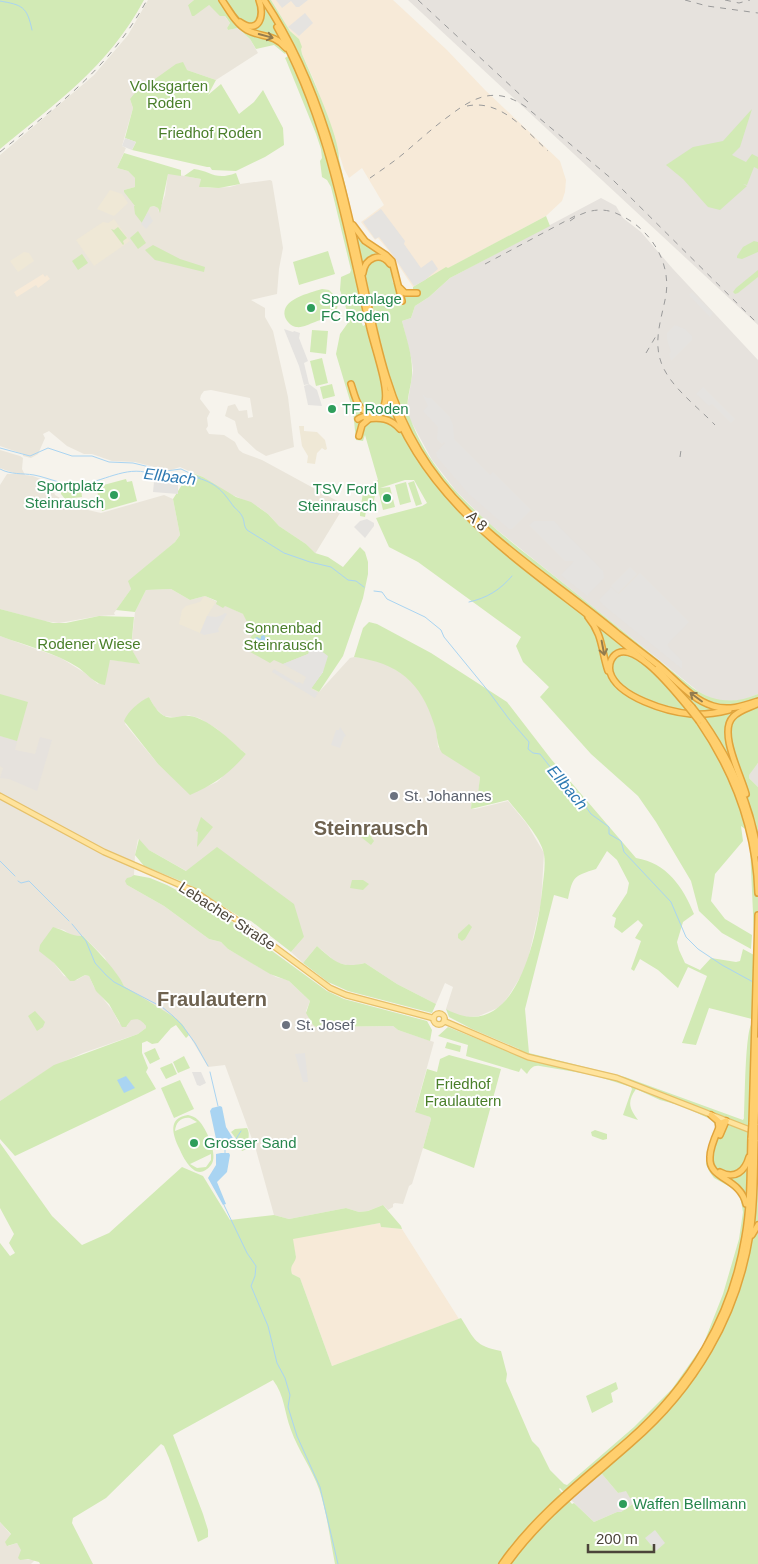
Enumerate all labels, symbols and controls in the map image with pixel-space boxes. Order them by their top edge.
one-way arrow [258,32,274,42]
park label: Volksgarten Roden [130,77,208,111]
park label: Friedhof Roden [158,124,262,141]
place label: Sportanlage FC Roden [321,290,402,324]
marker: Sportanlage FC Roden [305,302,317,314]
place label: TF Roden [342,400,409,417]
marker: TF Roden [326,403,338,415]
water label: Ellbach [143,465,197,488]
place label: Sportplatz Steinrausch [25,477,104,511]
place label: TSV Ford Steinrausch [298,480,377,514]
marker: Sportplatz Steinrausch [108,489,120,501]
marker: TSV Ford Steinrausch [381,492,393,504]
street label: A 8 [464,507,491,534]
park label: Sonnenbad Steinrausch [243,619,323,653]
park label: Rodener Wiese [37,635,141,652]
one-way arrow [599,640,608,656]
one-way arrow [690,691,703,702]
water label: Ellbach [544,762,591,813]
place label: St. Johannes [404,787,492,804]
marker: St. Johannes [388,790,400,802]
district label: Steinrausch [314,817,428,839]
street label: Lebacher Straße [176,878,279,953]
district label: Fraulautern [157,988,267,1010]
place label: St. Josef [296,1016,355,1033]
marker: St. Josef [280,1019,292,1031]
park label: Friedhof Fraulautern [425,1075,501,1109]
place label: Grosser Sand [204,1134,297,1151]
marker: Grosser Sand [188,1137,200,1149]
place label: Waffen Bellmann [633,1495,746,1512]
marker: Waffen Bellmann [617,1498,629,1510]
scale bar [588,1522,654,1554]
text: 200 m [596,1530,638,1547]

